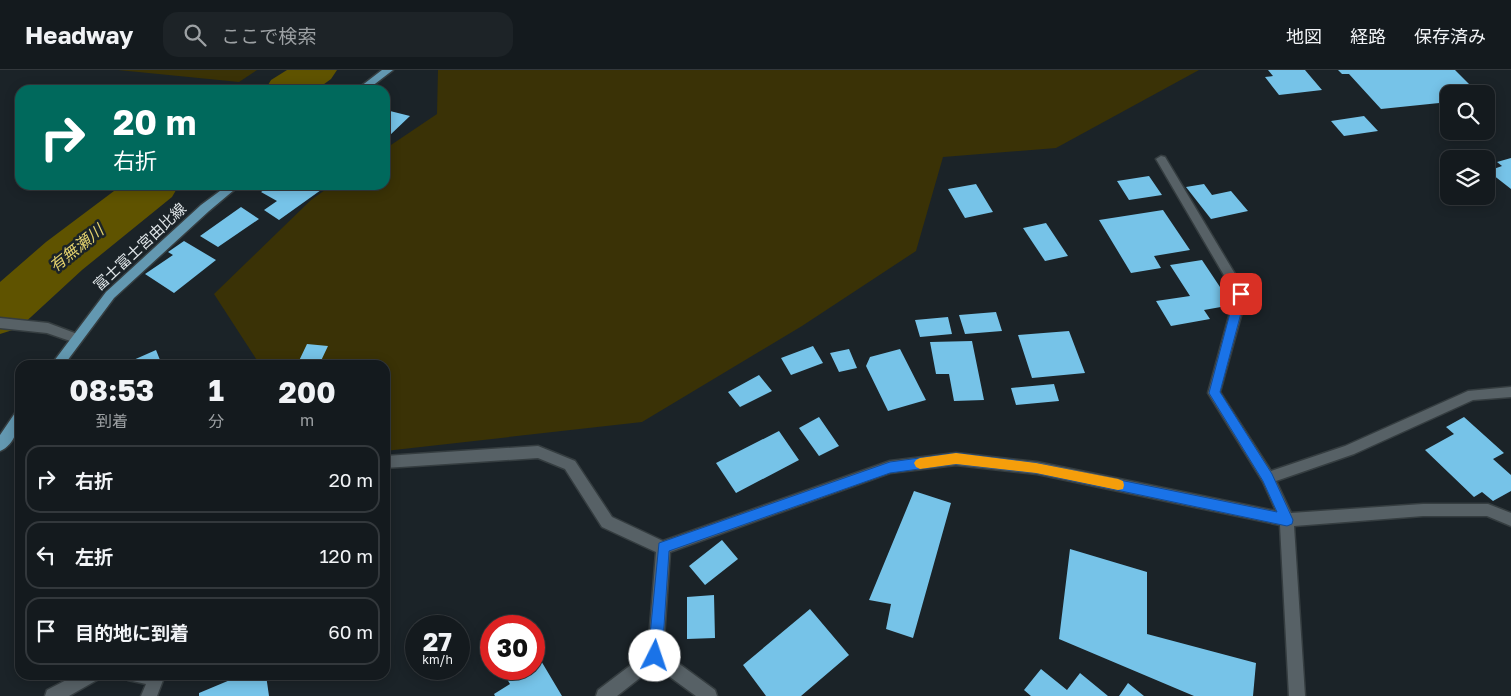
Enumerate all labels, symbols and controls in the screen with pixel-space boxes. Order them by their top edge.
search box [163,12,513,57]
text: Headway [25,20,133,49]
icon: search [181,21,209,49]
text: ここで検索 [221,24,316,47]
text: 地図 [1286,25,1322,47]
text: 経路 [1350,25,1386,47]
text: 保存済み [1414,25,1486,47]
map controls [1440,85,1495,205]
button: search [1440,85,1495,140]
text: 20 m [113,101,196,143]
icon: right [30,105,95,170]
text: 右折 [113,147,157,174]
button: layers [1440,150,1495,205]
street label: 富士富士宮由比線 [89,199,189,294]
water label: 有無瀬川 [45,219,109,276]
pin [1220,273,1262,315]
icon: arrive [1227,280,1255,308]
text: 08:53 [69,372,154,408]
text: 1 [209,372,224,408]
text: 200 [278,374,336,410]
text: m [300,410,314,430]
text: 到着 [96,411,128,431]
text: 分 [208,411,224,431]
icon: right [32,465,60,493]
text: 20 m [329,468,373,491]
text: 右折 [75,469,113,492]
icon: left [32,541,60,569]
text: 120 m [319,544,373,567]
text: 左折 [75,545,113,568]
speed limit sign: 30 [480,615,545,680]
icon: arrive [32,617,60,645]
text: 60 m [328,620,373,643]
text: 目的地に到着 [75,621,189,644]
text: 27 [423,626,452,657]
position arrow [628,629,680,681]
text: km/h [422,652,453,667]

